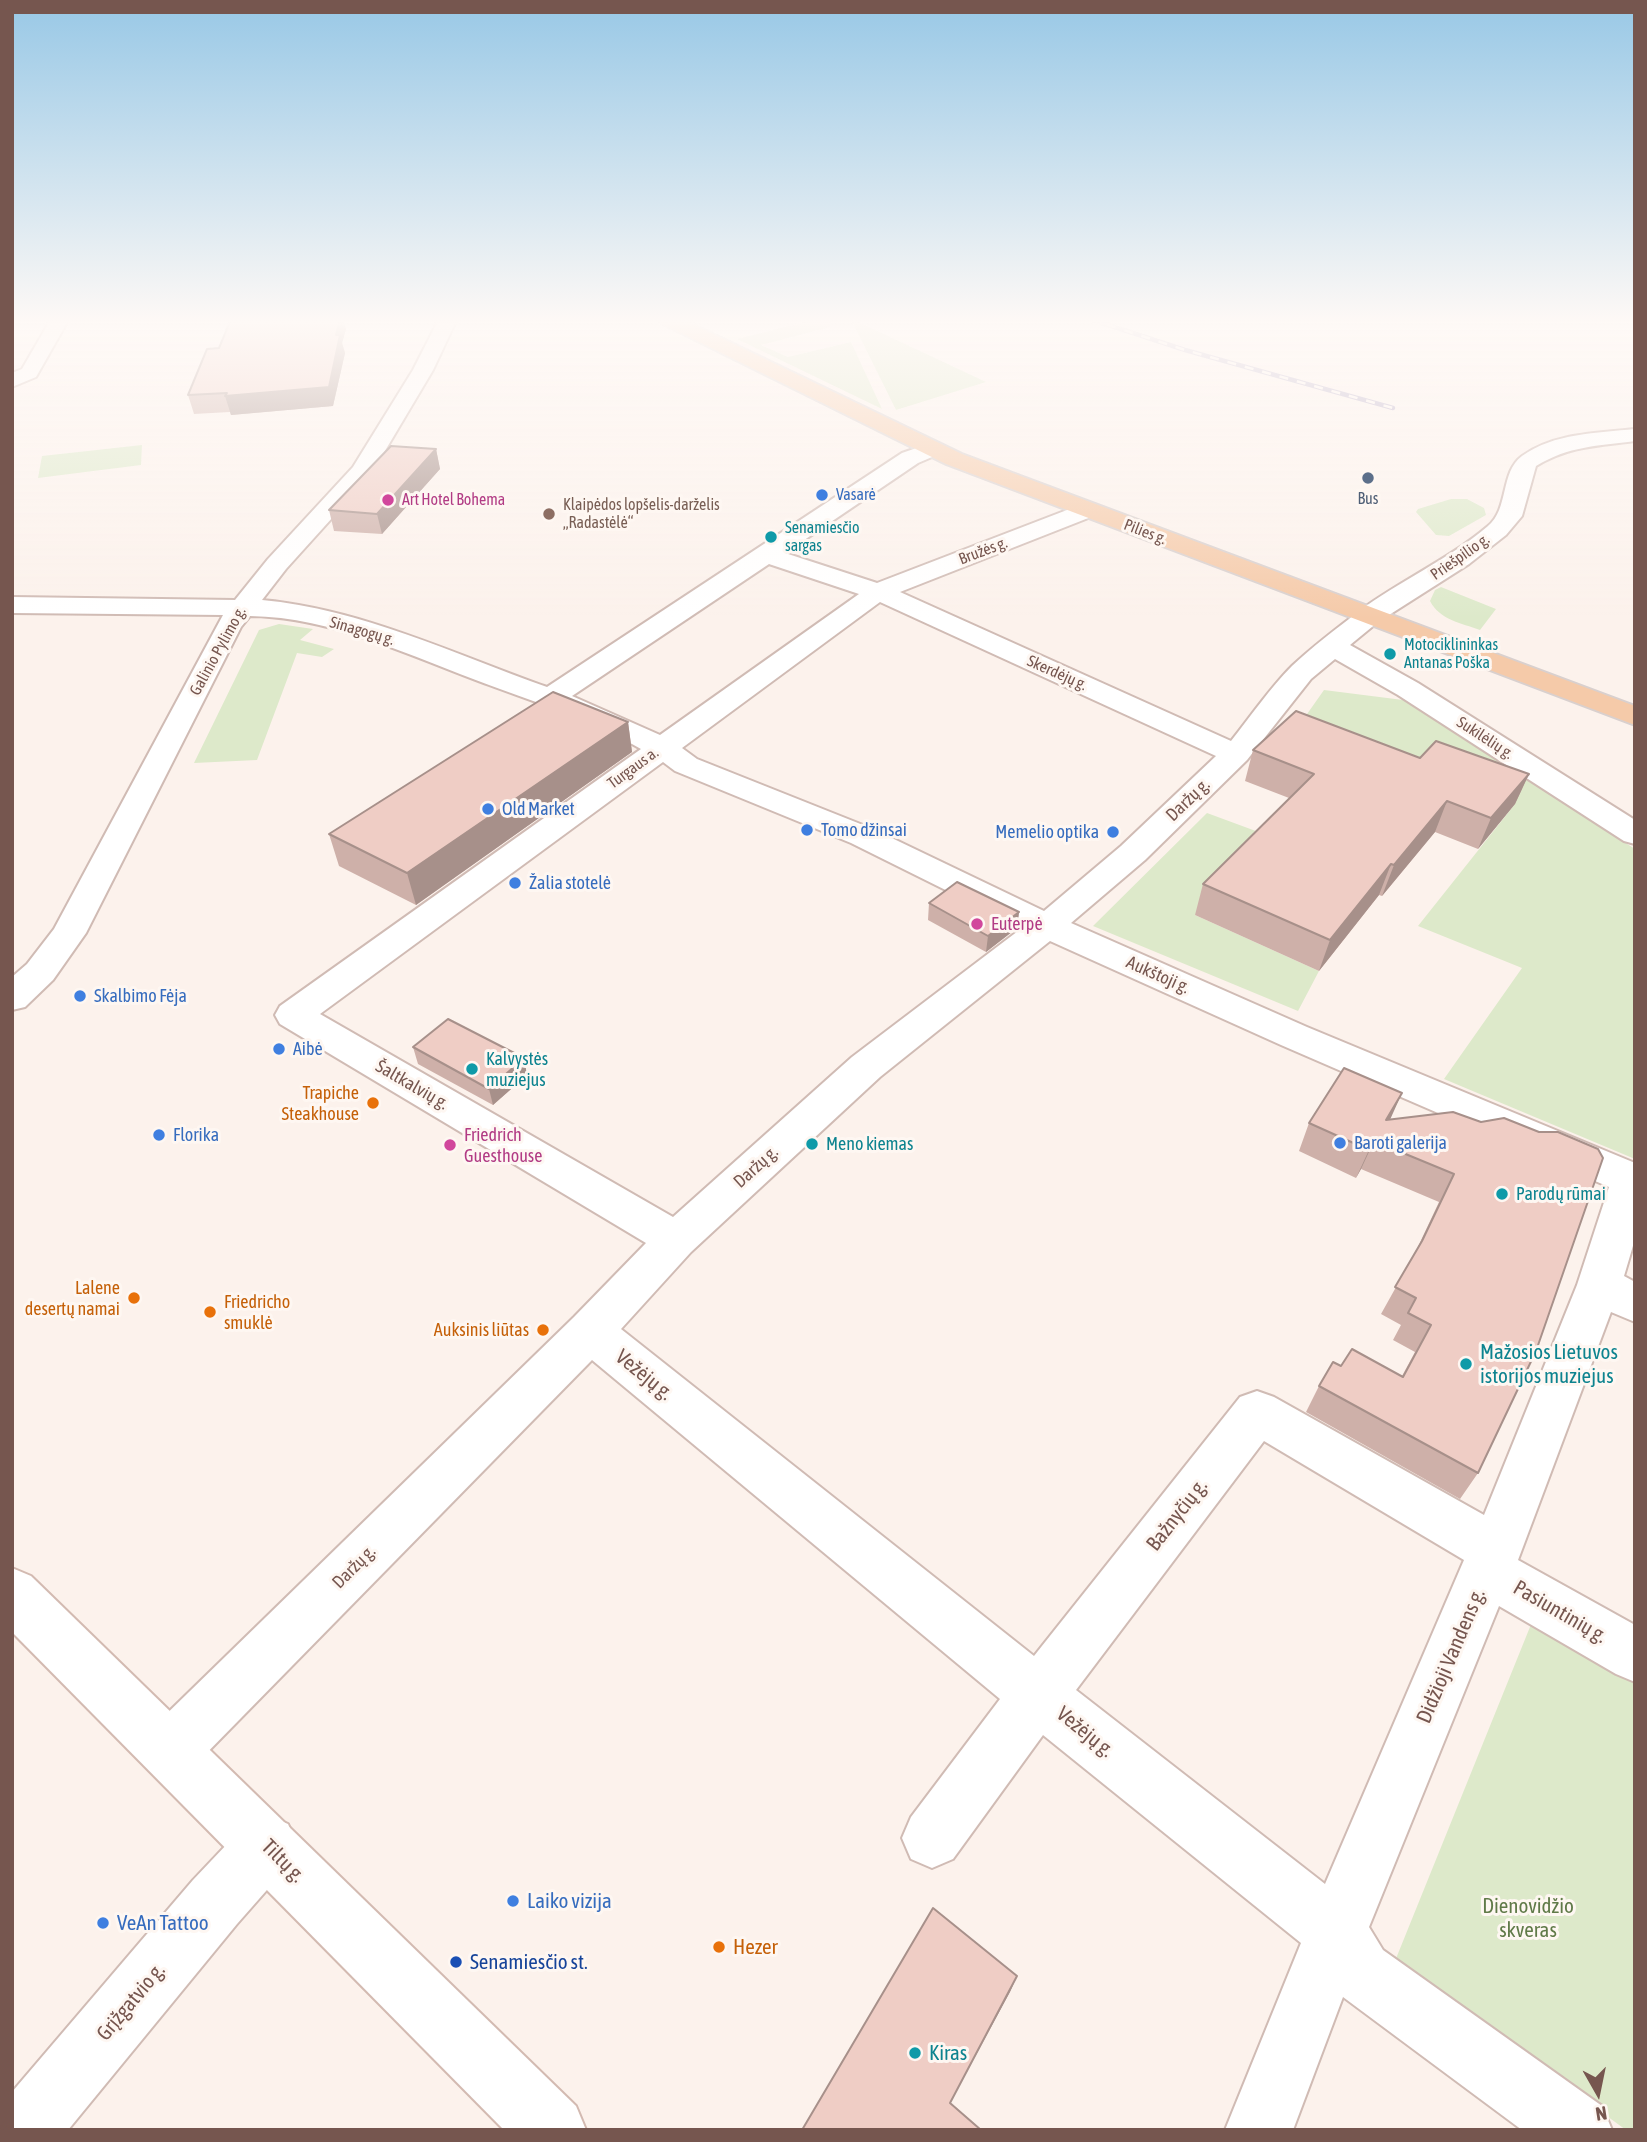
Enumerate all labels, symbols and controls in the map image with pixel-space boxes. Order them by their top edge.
marker: Bus [1360,470,1376,486]
place label: Vasarė [836,485,876,505]
marker: Vasarė [814,487,830,503]
place label: Bus [1358,489,1378,509]
place label: Art Hotel Bohema [402,490,505,510]
marker: Art Hotel Bohema [380,492,396,508]
place label: Klaipėdos lopšelis-darželis „Radastėlė“ [563,495,720,533]
marker: Klaipėdos lopšelis-darželis „Radastėlė“ [541,506,557,522]
street label: Pilies g. [1121,515,1169,549]
place label: Senamiesčio sargas [785,518,859,556]
marker: Senamiesčio sargas [763,529,779,545]
street label: Priešpilio g. [1427,530,1493,584]
street label: Bružės g. [956,533,1010,569]
street label: Galinio Pylimo g. [186,603,250,699]
street label: Sinagogų g. [328,613,396,649]
place label: Motociklininkas Antanas Poška [1404,635,1498,673]
marker: Motociklininkas Antanas Poška [1382,646,1398,662]
street label: Skerdėjų g. [1024,651,1090,695]
street label: Sukilėlių g. [1453,713,1517,763]
street label: Turgaus a. [604,743,662,793]
street label: Daržų g. [1162,774,1214,826]
place label: Old Market [502,798,575,820]
marker: Old Market [480,801,496,817]
place label: Tomo džinsai [821,819,907,841]
place label: Memelio optika [995,821,1099,843]
marker: Tomo džinsai [799,822,815,838]
marker: Memelio optika [1105,824,1121,840]
place label: Žalia stotelė [529,872,611,894]
marker: Žalia stotelė [507,875,523,891]
place label: Euterpė [991,913,1043,935]
marker: Euterpė [969,916,985,932]
street label: Aukštoji g. [1123,952,1193,998]
place label: Skalbimo Fėja [94,985,187,1007]
marker: Skalbimo Fėja [72,988,88,1004]
place label: Aibė [293,1038,323,1060]
marker: Aibė [271,1041,287,1057]
place label: Kalvystės muziejus [486,1048,548,1090]
street label: Šaltkalvių g. [372,1056,452,1114]
marker: Kalvystės muziejus [464,1061,480,1077]
place label: Trapiche Steakhouse [282,1082,359,1124]
marker: Trapiche Steakhouse [365,1095,381,1111]
place label: Florika [173,1124,219,1146]
place label: Friedrich Guesthouse [464,1124,542,1166]
marker: Florika [151,1127,167,1143]
place label: Baroti galerija [1354,1132,1447,1154]
place label: Meno kiemas [826,1133,913,1155]
marker: Baroti galerija [1332,1135,1348,1151]
marker: Meno kiemas [804,1136,820,1152]
marker: Friedrich Guesthouse [442,1137,458,1153]
street label: Daržų g. [729,1141,783,1193]
place label: Parodų rūmai [1516,1183,1606,1205]
marker: Parodų rūmai [1494,1186,1510,1202]
place label: Lalene desertų namai [25,1277,120,1320]
marker: Lalene desertų namai [126,1290,142,1306]
place label: Friedricho smuklė [224,1291,290,1334]
marker: Friedricho smuklė [202,1304,218,1320]
place label: Auksinis liūtas [434,1319,529,1341]
marker: Auksinis liūtas [535,1322,551,1338]
place label: Mažosios Lietuvos istorijos muziejus [1480,1339,1618,1389]
street label: Vežėjų g. [610,1344,678,1406]
marker: Mažosios Lietuvos istorijos muziejus [1458,1356,1474,1372]
street label: Bažnyčių g. [1141,1474,1213,1556]
street label: Daržų g. [328,1541,380,1593]
street label: Pasiuntinių g. [1509,1575,1611,1649]
street label: Didžioji Vandens g. [1411,1585,1491,1727]
street label: Vežėjų g. [1051,1701,1119,1763]
street label: Tiltų g. [256,1834,310,1888]
place label: Laiko vizija [527,1888,612,1914]
marker: Laiko vizija [505,1893,521,1909]
park label: Dienovidžio skveras [1482,1893,1574,1943]
place label: VeAn Tattoo [117,1910,209,1936]
marker: VeAn Tattoo [95,1915,111,1931]
place label: Hezer [733,1934,778,1960]
marker: Hezer [711,1939,727,1955]
place label: Senamiesčio st. [470,1949,588,1975]
marker: Senamiesčio st. [448,1954,464,1970]
street label: Grįžgatvio g. [91,1958,171,2046]
place label: Kiras [929,2040,967,2066]
marker: Kiras [907,2045,923,2061]
north arrow [1563,2058,1633,2128]
text: N [1594,2102,1609,2125]

